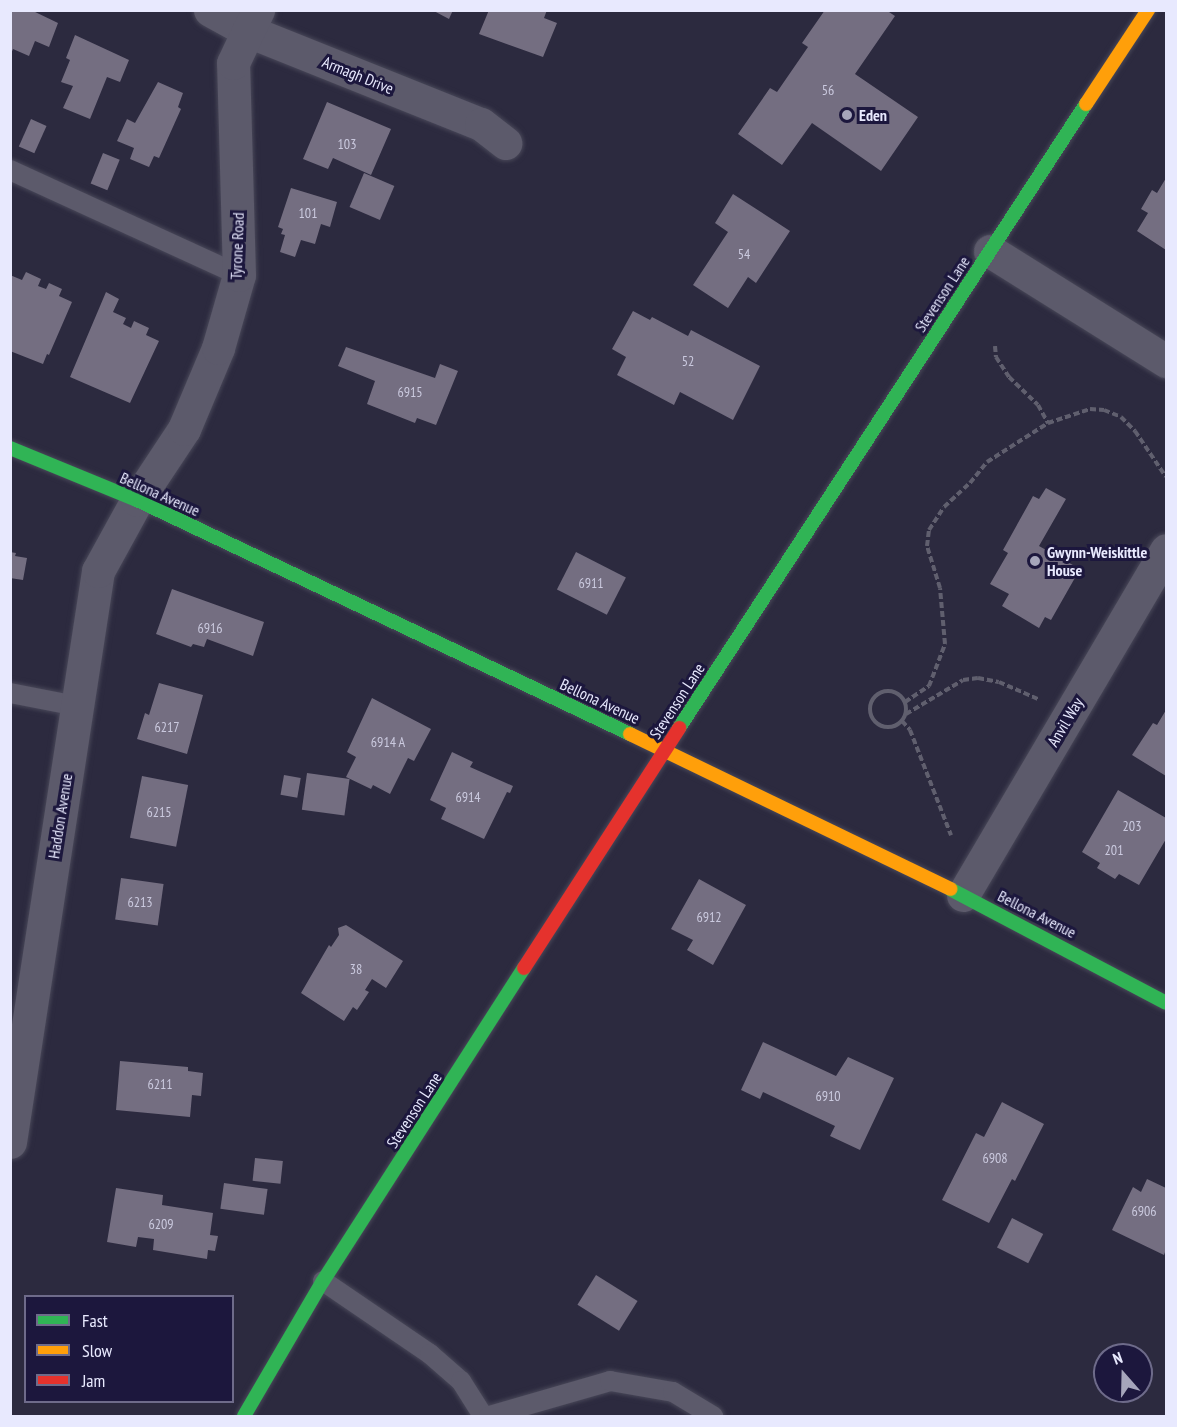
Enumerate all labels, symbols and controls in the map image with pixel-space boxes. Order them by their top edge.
street label: Armagh Drive [320,52,396,98]
house number: 56 [822,82,834,98]
place label: Eden [859,105,887,125]
marker: Eden [840,108,854,122]
house number: 103 [338,136,356,152]
house number: 101 [299,205,317,221]
street label: Tyrone Road [226,212,248,280]
house number: 54 [738,246,750,262]
street label: Stevenson Lane [910,253,974,335]
house number: 52 [682,353,694,369]
house number: 6915 [397,384,423,400]
street label: Bellona Avenue [117,468,203,520]
place label: Gwynn-Weiskittle House [1047,542,1147,580]
marker: Gwynn-Weiskittle House [1028,554,1042,568]
house number: 6911 [578,575,604,591]
house number: 6916 [197,620,223,636]
street label: Stevenson Lane [645,660,709,742]
street label: Bellona Avenue [557,674,643,728]
street label: Anvil Way [1043,694,1087,750]
house number: 6217 [154,719,180,735]
house number: 6914 A [371,734,405,750]
street label: Haddon Avenue [44,772,76,860]
house number: 6914 [455,789,481,805]
house number: 6215 [146,804,172,820]
house number: 203 [1123,818,1141,834]
house number: 201 [1105,842,1123,858]
street label: Bellona Avenue [994,886,1080,942]
house number: 6213 [127,894,153,910]
house number: 6912 [696,909,722,925]
house number: 38 [350,961,362,977]
street label: Stevenson Lane [382,1069,446,1151]
house number: 6211 [147,1076,173,1092]
house number: 6910 [815,1088,841,1104]
house number: 6908 [982,1150,1008,1166]
house number: 6906 [1131,1203,1157,1219]
house number: 6209 [148,1216,174,1232]
legend [24,1295,234,1403]
text: Fast [82,1309,108,1332]
text: Slow [82,1339,112,1362]
north arrow [1093,1343,1153,1403]
text: N [1110,1347,1125,1369]
text: Jam [82,1369,105,1392]

